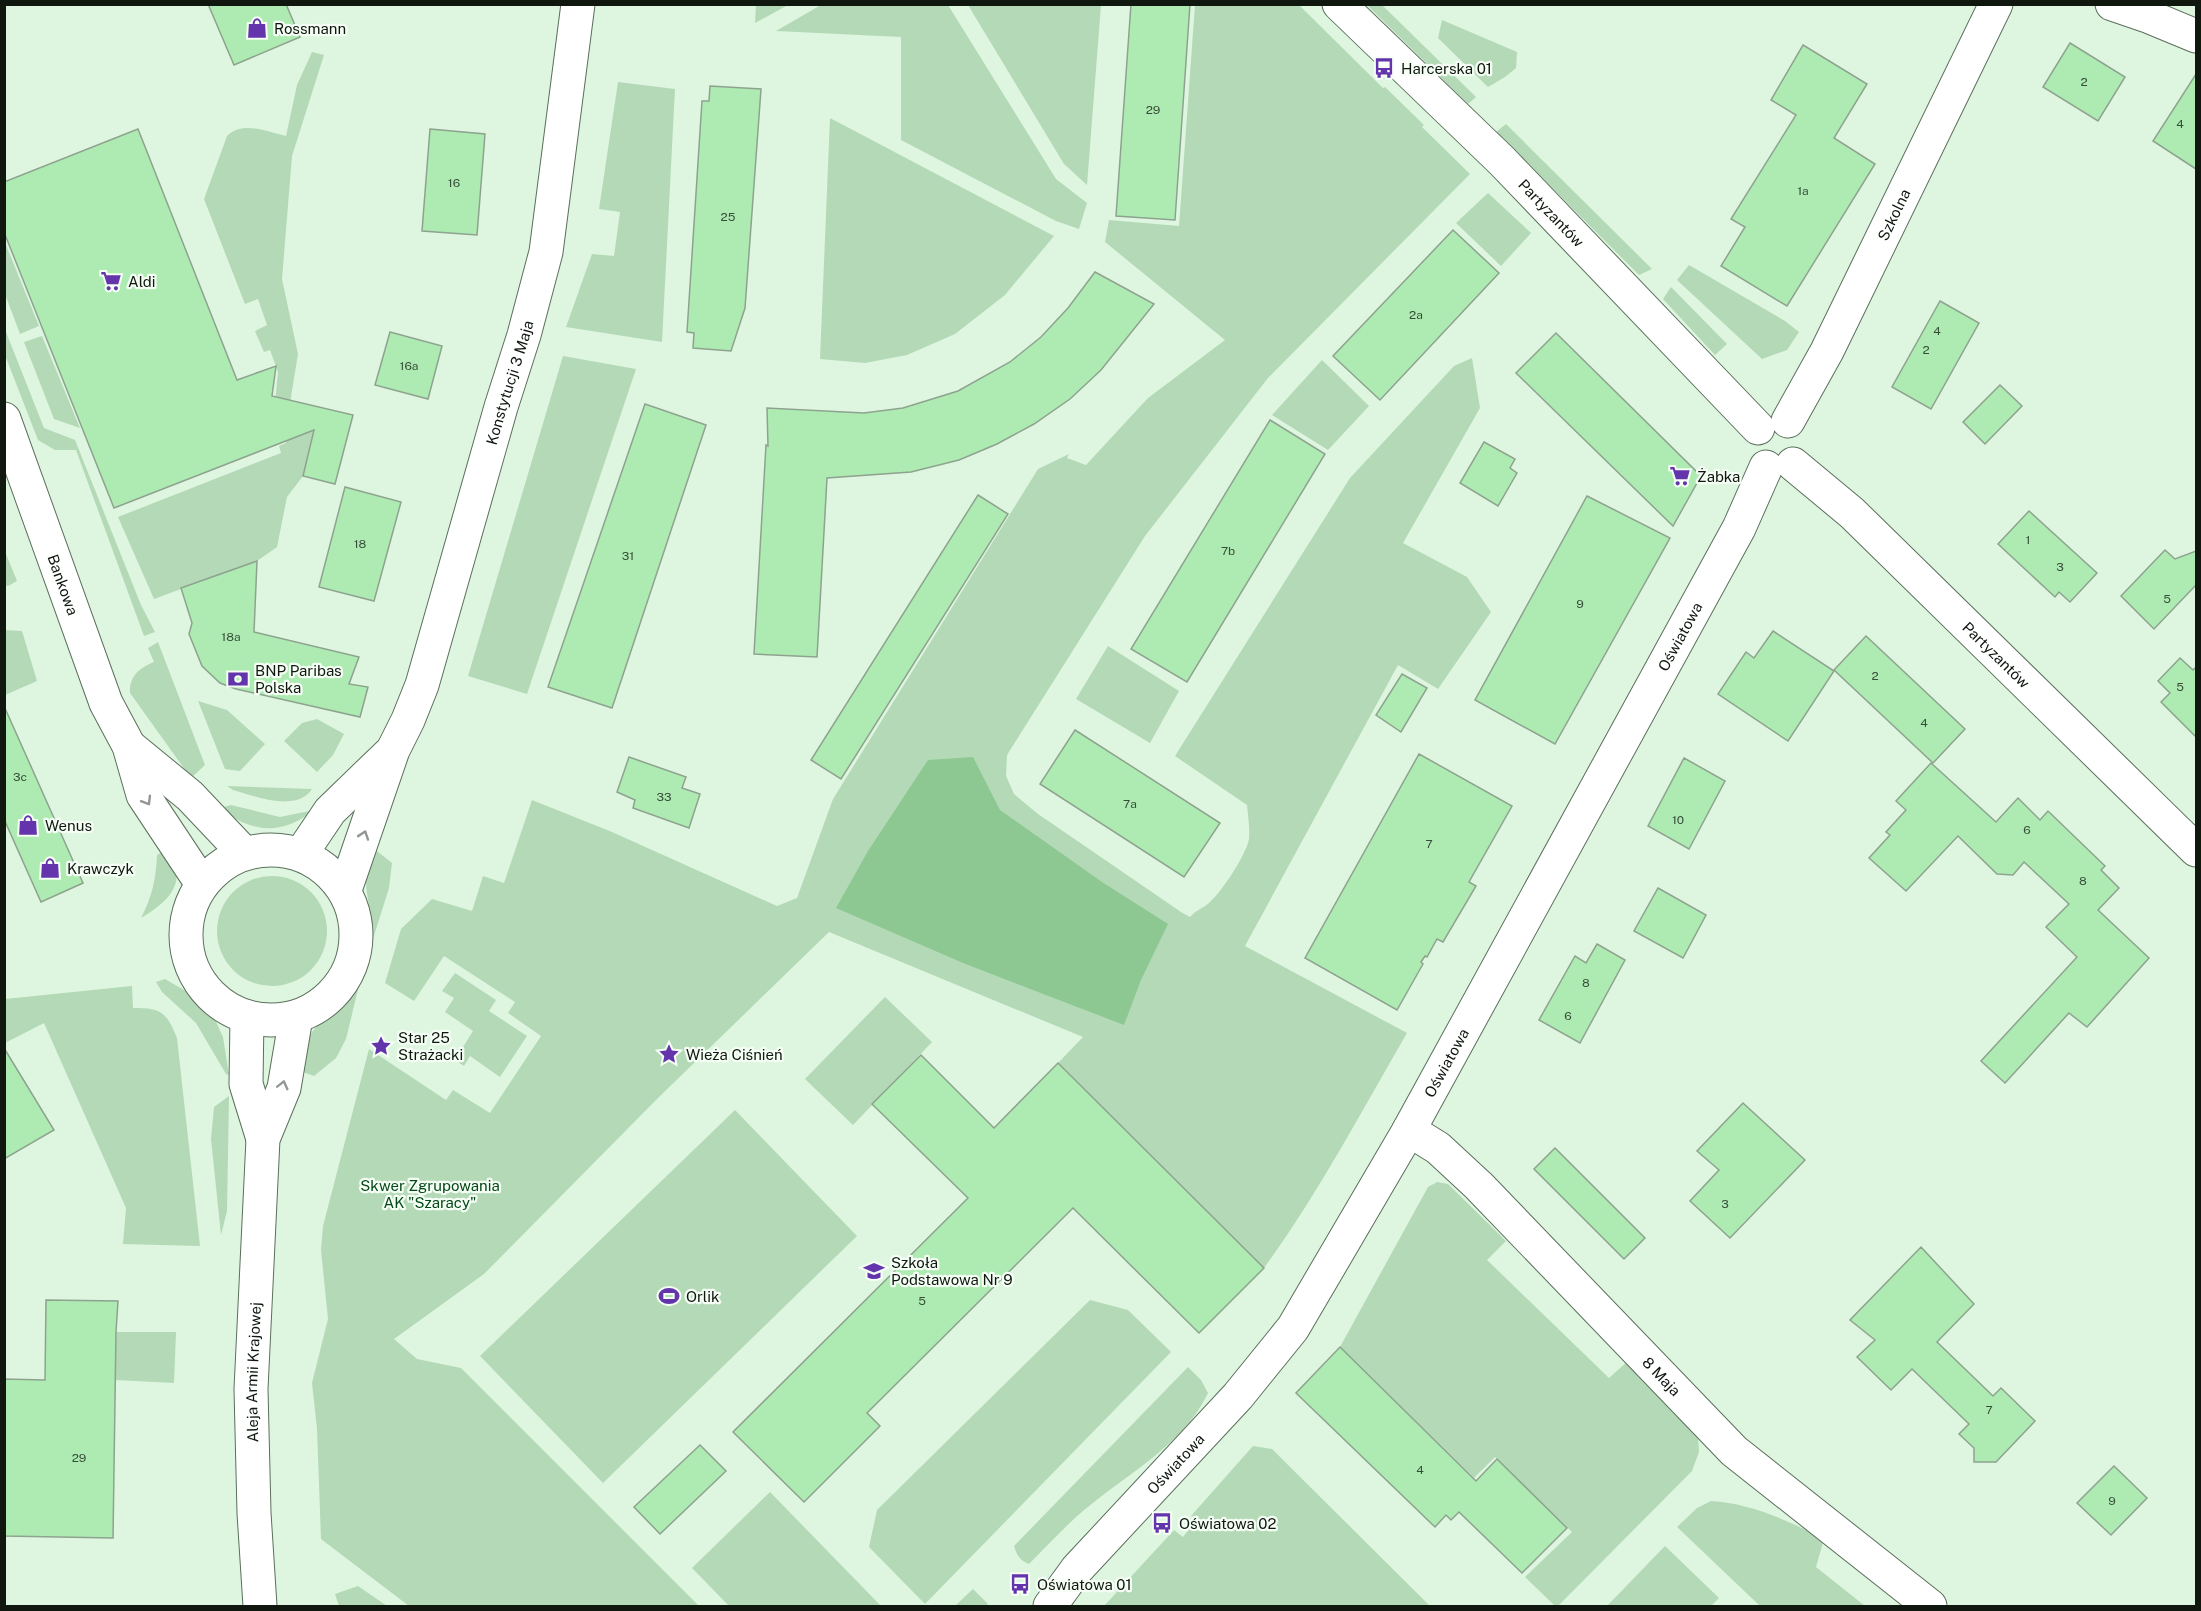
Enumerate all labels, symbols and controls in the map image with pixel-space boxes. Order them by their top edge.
shop icon: Rossmann [245,16,269,40]
place label: Rossmann [274,20,346,37]
bus stop icon: Harcerska 01 [1372,56,1396,80]
place label: Harcerska 01 [1401,60,1492,77]
house number: 2 [2080,75,2088,89]
house number: 29 [1146,103,1160,117]
house number: 4 [2176,117,2184,131]
street label: Partyzantów [1515,175,1588,250]
house number: 16 [448,176,460,190]
house number: 1a [1797,184,1809,198]
street label: Szkolna [1874,186,1913,243]
house number: 25 [721,210,736,224]
supermarket icon: Aldi [99,269,123,293]
place label: Aldi [128,273,156,290]
house number: 2a [1409,308,1423,322]
street label: Konstytucji 3 Maja [482,319,536,447]
house number: 4 [1933,324,1941,338]
house number: 2 [1922,343,1930,357]
house number: 16a [400,359,419,373]
supermarket icon: Żabka [1668,464,1692,488]
place label: Żabka [1697,467,1740,485]
house number: 1 [2026,533,2030,547]
house number: 18 [354,537,367,551]
house number: 7b [1221,544,1235,558]
house number: 31 [622,549,634,563]
street label: Bankowa [45,552,82,617]
house number: 3 [2056,560,2064,574]
house number: 5 [2163,592,2171,606]
house number: 9 [1576,597,1584,611]
street label: Oświatowa [1654,599,1705,674]
street label: Partyzantów [1960,618,2034,691]
house number: 18a [221,630,241,644]
place label: BNP Paribas Polska [255,662,342,696]
bank icon: BNP Paribas Polska [226,667,250,691]
house number: 2 [1871,669,1879,683]
house number: 5 [2176,680,2184,694]
house number: 4 [1920,716,1928,730]
house number: 3c [13,770,27,784]
house number: 33 [656,790,672,804]
one-way arrow [140,795,152,805]
house number: 7a [1123,797,1137,811]
shop icon: Wenus [16,813,40,837]
house number: 10 [1672,813,1684,827]
place label: Wenus [45,817,92,834]
house number: 6 [2023,823,2031,837]
one-way arrow [357,830,370,840]
house number: 7 [1425,837,1433,851]
shop icon: Krawczyk [38,856,62,880]
place label: Krawczyk [67,860,134,877]
house number: 8 [2079,874,2087,888]
house number: 8 [1582,976,1590,990]
house number: 6 [1564,1009,1572,1023]
street label: Oświatowa [1420,1025,1472,1100]
place label: Star 25 Strażacki [398,1029,463,1063]
place icon: Star 25 Strażacki [369,1034,393,1058]
place icon: Wieża Ciśnień [657,1042,681,1066]
place label: Wieża Ciśnień [686,1046,783,1063]
one-way arrow [276,1080,289,1090]
park label: Skwer Zgrupowania AK "Szaracy" [360,1177,500,1211]
house number: 3 [1721,1197,1729,1211]
place label: Szkoła Podstawowa Nr 9 [891,1254,1013,1288]
school or university icon: Szkoła Podstawowa Nr 9 [862,1259,886,1283]
sports icon: Orlik [657,1284,681,1308]
place label: Orlik [686,1288,719,1305]
house number: 5 [918,1294,926,1308]
street label: Aleja Armii Krajowej [242,1302,264,1443]
street label: 8 Maja [1640,1353,1684,1399]
house number: 7 [1985,1403,1993,1417]
street label: Oświatowa [1143,1430,1207,1497]
house number: 29 [72,1451,86,1465]
house number: 4 [1416,1463,1424,1477]
house number: 9 [2108,1494,2116,1508]
bus stop icon: Oświatowa 02 [1150,1511,1174,1535]
place label: Oświatowa 02 [1179,1515,1277,1532]
bus stop icon: Oświatowa 01 [1008,1572,1032,1596]
place label: Oświatowa 01 [1037,1576,1132,1593]

